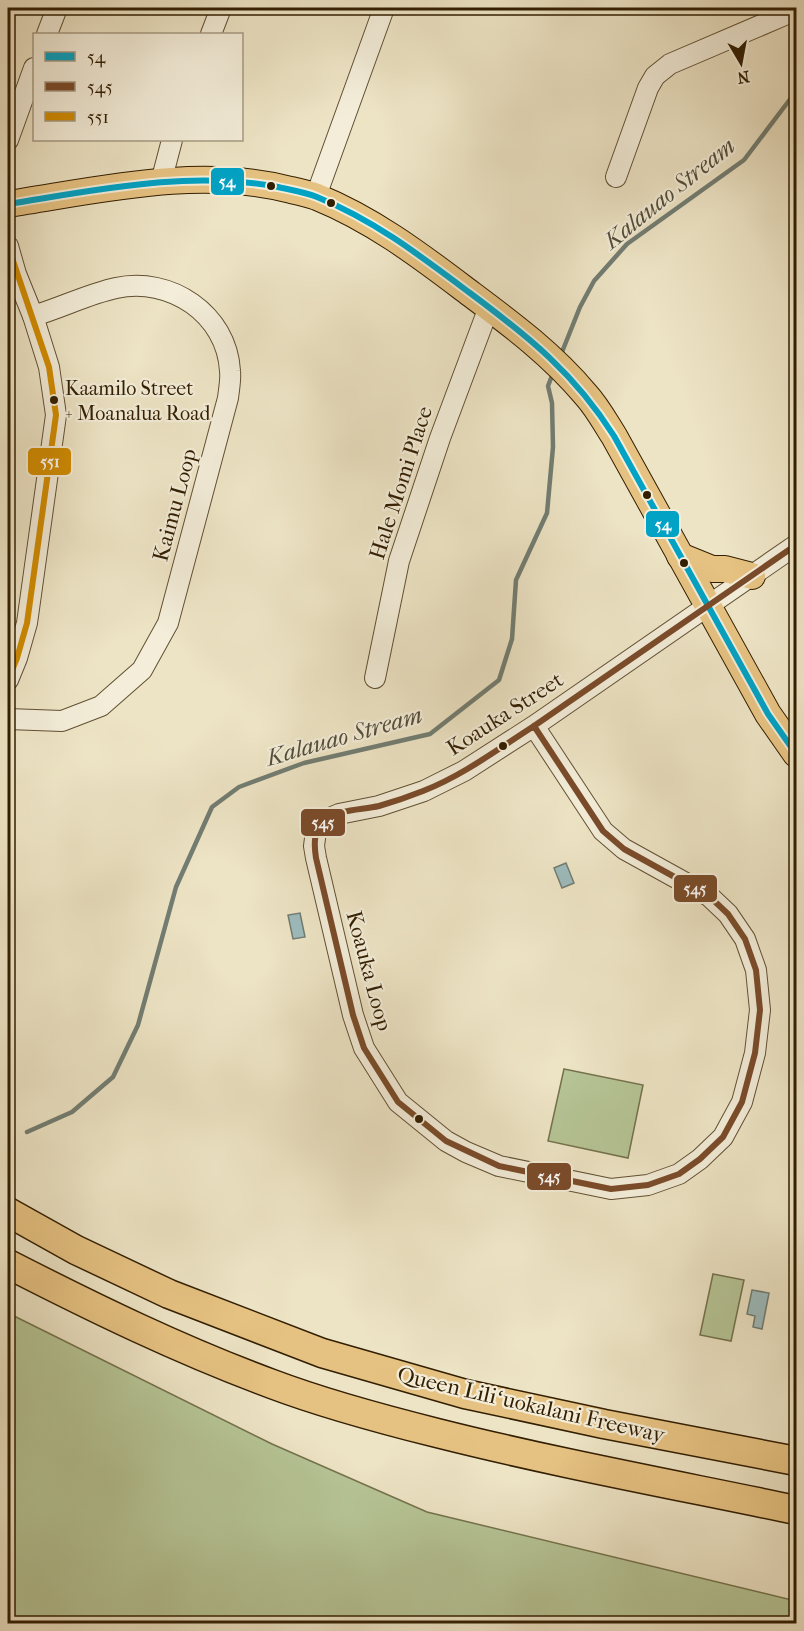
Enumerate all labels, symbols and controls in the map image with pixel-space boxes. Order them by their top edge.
legend [33,33,243,141]
north arrow [711,33,771,93]
text: 54 [87,47,106,68]
text: N [735,67,751,88]
text: 545 [87,77,113,98]
text: 551 [87,107,109,128]
water label: Kalauao Stream [596,131,740,256]
line badge: 54 [210,167,245,196]
text: 54 [219,172,237,192]
unlabelled marker [265,180,277,192]
unlabelled marker [325,197,337,209]
place label: Kaamilo Street + Moanalua Road [65,377,211,425]
marker: Kaamilo Street + Moanalua Road [48,394,60,406]
street label: Hale Momi Place [364,403,438,563]
street label: Kaimu Loop [147,446,203,564]
line badge: 551 [27,447,72,476]
text: 551 [40,452,60,471]
unlabelled marker [641,489,653,501]
line badge: 54 [645,510,680,538]
text: 54 [655,515,673,535]
unlabelled marker [678,557,690,569]
street label: Koauka Street [442,667,568,761]
water label: Kalauao Stream [261,700,425,772]
unlabelled marker [497,740,509,752]
line badge: 545 [300,808,346,837]
text: 545 [312,813,335,833]
line badge: 545 [673,874,718,903]
text: 545 [684,879,707,899]
street label: Koauka Loop [341,908,398,1034]
unlabelled marker [413,1113,425,1125]
line badge: 545 [526,1162,572,1191]
text: 545 [538,1167,561,1187]
street label: Queen Liliʻuokalani Freeway [395,1362,668,1449]

